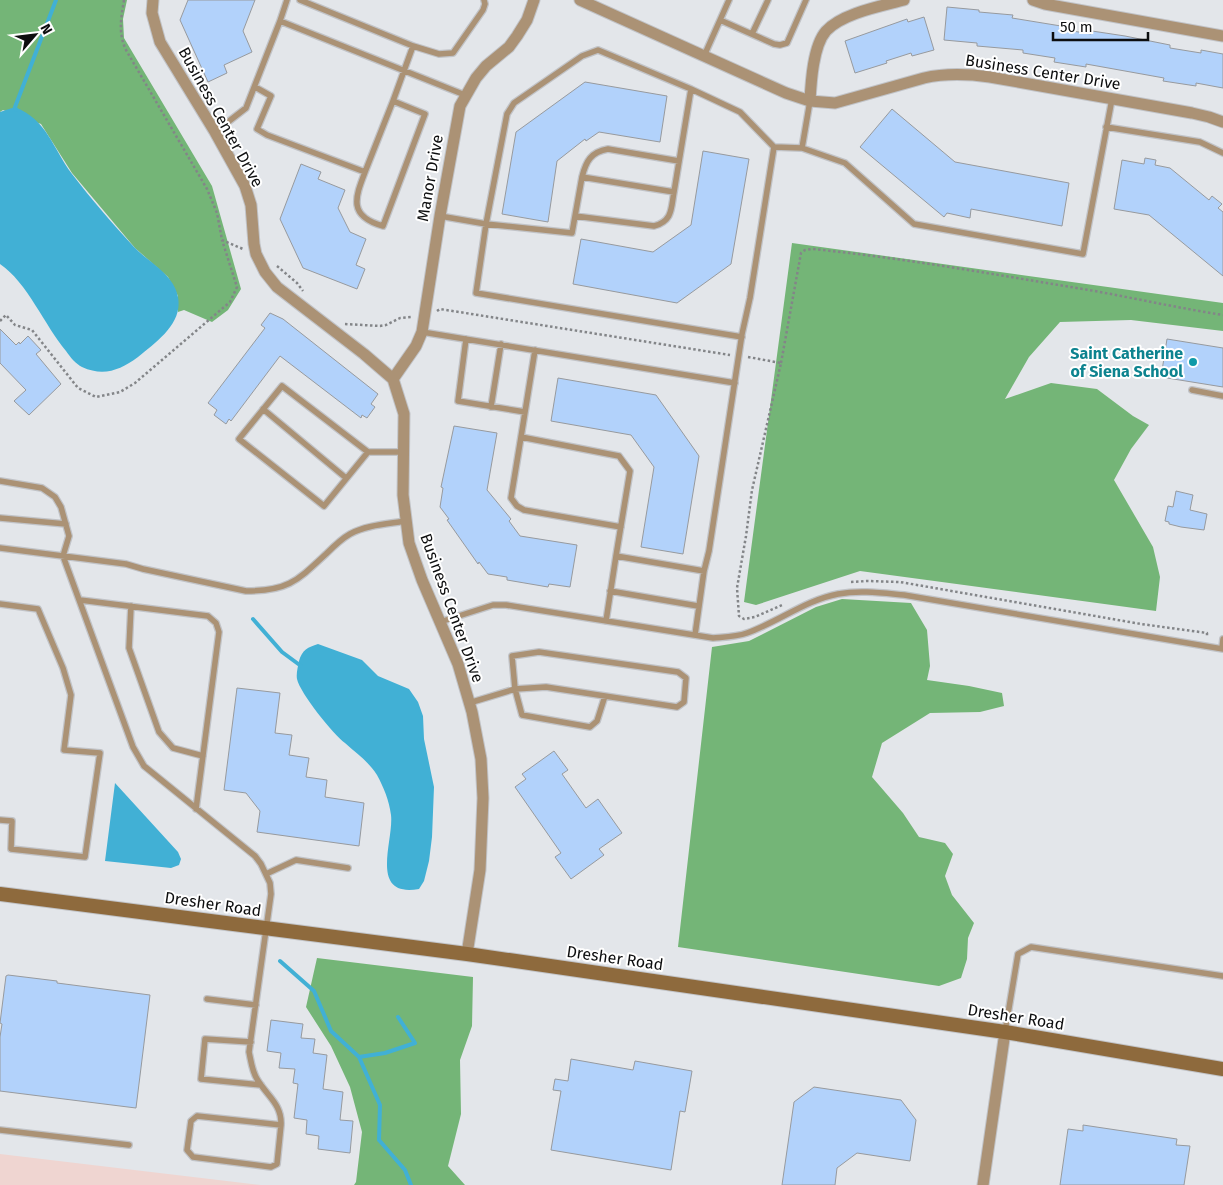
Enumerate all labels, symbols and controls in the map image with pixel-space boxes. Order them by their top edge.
north arrow [10,10,60,60]
scale bar [1053,10,1148,42]
text: 50 m [1060,18,1093,36]
text: N [36,21,56,37]
street label: Business Center Drive [175,44,267,190]
street label: Business Center Drive [964,50,1122,94]
street label: Manor Drive [413,133,447,223]
place label: Saint Catherine of Siena School [1070,344,1183,381]
marker: Saint Catherine of Siena School [1187,356,1199,368]
street label: Business Center Drive [416,531,488,685]
street label: Dresher Road [163,888,263,920]
street label: Dresher Road [565,942,665,974]
street label: Dresher Road [966,1000,1066,1034]

